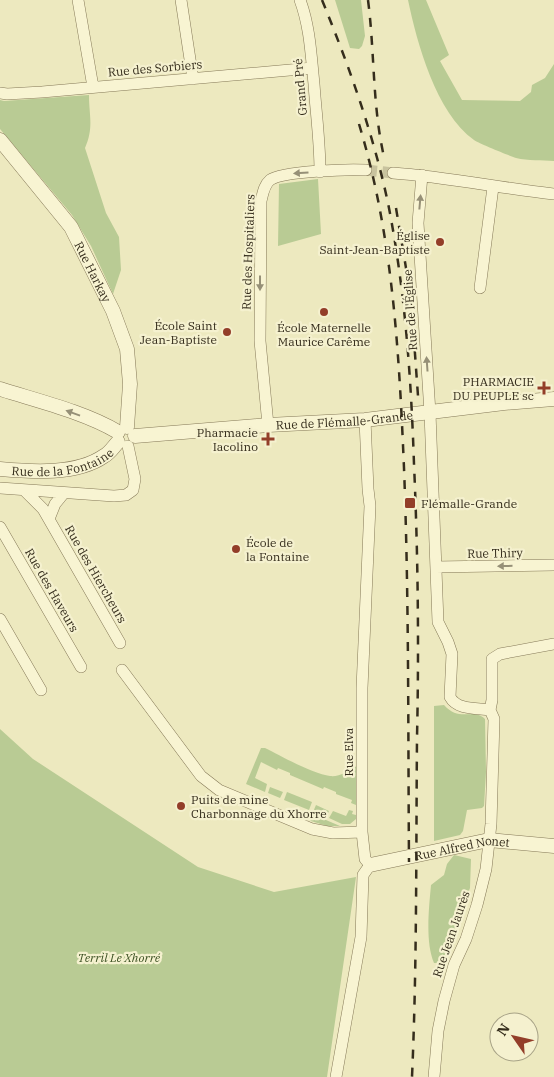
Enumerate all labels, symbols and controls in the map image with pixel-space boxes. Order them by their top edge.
street label: Rue des Sorbiers [107,56,203,80]
street label: Grand Pré [290,58,310,116]
one-way arrow [293,170,309,178]
street label: Rue des Hospitaliers [238,194,258,310]
one-way arrow [416,194,424,210]
place label: Église Saint-Jean-Baptiste [319,228,430,257]
marker: Église Saint-Jean-Baptiste [434,236,446,248]
street label: Rue Harkay [72,239,115,305]
street label: Rue de l'Église [400,269,420,351]
one-way arrow [256,275,264,291]
marker: École Maternelle Maurice Carême [318,306,330,318]
place label: École Saint Jean-Baptiste [140,318,217,347]
place label: École Maternelle Maurice Carême [277,320,371,349]
marker: École Saint Jean-Baptiste [221,326,233,338]
one-way arrow [423,356,431,372]
place label: PHARMACIE DU PEUPLE sc [453,374,534,403]
marker: PHARMACIE DU PEUPLE sc [538,382,550,394]
street label: Rue de Flémalle-Grande [275,407,414,432]
one-way arrow [65,409,80,417]
place label: Pharmacie Iacolino [197,425,258,454]
marker: Pharmacie Iacolino [262,433,274,445]
street label: Rue de la Fontaine [11,445,116,479]
marker: Flémalle-Grande [403,496,417,510]
place label: Flémalle-Grande [421,496,517,511]
street label: Rue des Hiercheurs [62,522,130,626]
place label: École de la Fontaine [246,535,309,564]
marker: École de la Fontaine [230,543,242,555]
street label: Rue des Haveurs [22,545,82,635]
street label: Rue Thiry [467,545,524,561]
one-way arrow [497,562,513,570]
street label: Rue Elva [341,727,356,776]
place label: Puits de mine Charbonnage du Xhorre [191,792,327,821]
marker: Puits de mine Charbonnage du Xhorre [175,800,187,812]
street label: Rue Alfred Nonet [413,832,510,863]
street label: Rue Jean Jaurès [429,889,473,979]
park label: Terril Le Xhorré [78,950,161,965]
north arrow [489,1012,539,1062]
text: N [493,1020,514,1039]

